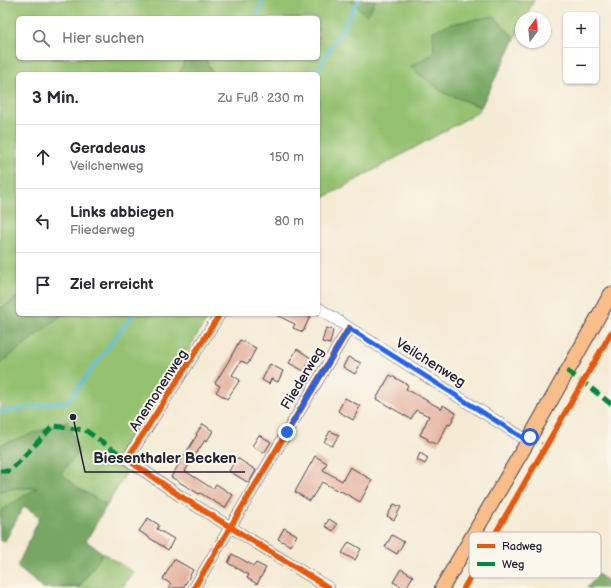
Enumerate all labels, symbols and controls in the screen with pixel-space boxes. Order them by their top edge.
north arrow [515,12,551,48]
map controls [563,12,599,84]
button: + [563,12,599,48]
search box [16,16,320,60]
icon: search [30,27,52,49]
text: Hier suchen [62,29,144,48]
button: − [563,48,599,84]
text: 3 Min. [32,88,79,108]
text: Zu Fuß · 230 m [218,90,304,106]
text: Geradeaus [70,139,146,158]
icon: ahead [32,146,54,168]
text: 150 m [270,149,304,165]
text: Veilchenweg [70,158,143,174]
text: Links abbiegen [70,203,174,222]
icon: left [32,210,54,232]
text: 80 m [275,213,304,229]
text: Fliederweg [70,222,135,238]
icon: arrive [32,274,54,296]
text: Ziel erreicht [70,275,153,294]
street label: Veilchenweg [393,334,469,391]
street label: Fliederweg [277,344,328,413]
street label: Anemonenweg [126,346,191,434]
route end [278,423,296,441]
route start [521,428,539,446]
callout: Biesenthaler Becken [85,445,245,472]
text: Biesenthaler Becken [93,449,237,468]
legend [469,532,601,578]
text: Radweg [502,540,542,553]
text: Weg [502,558,524,571]

